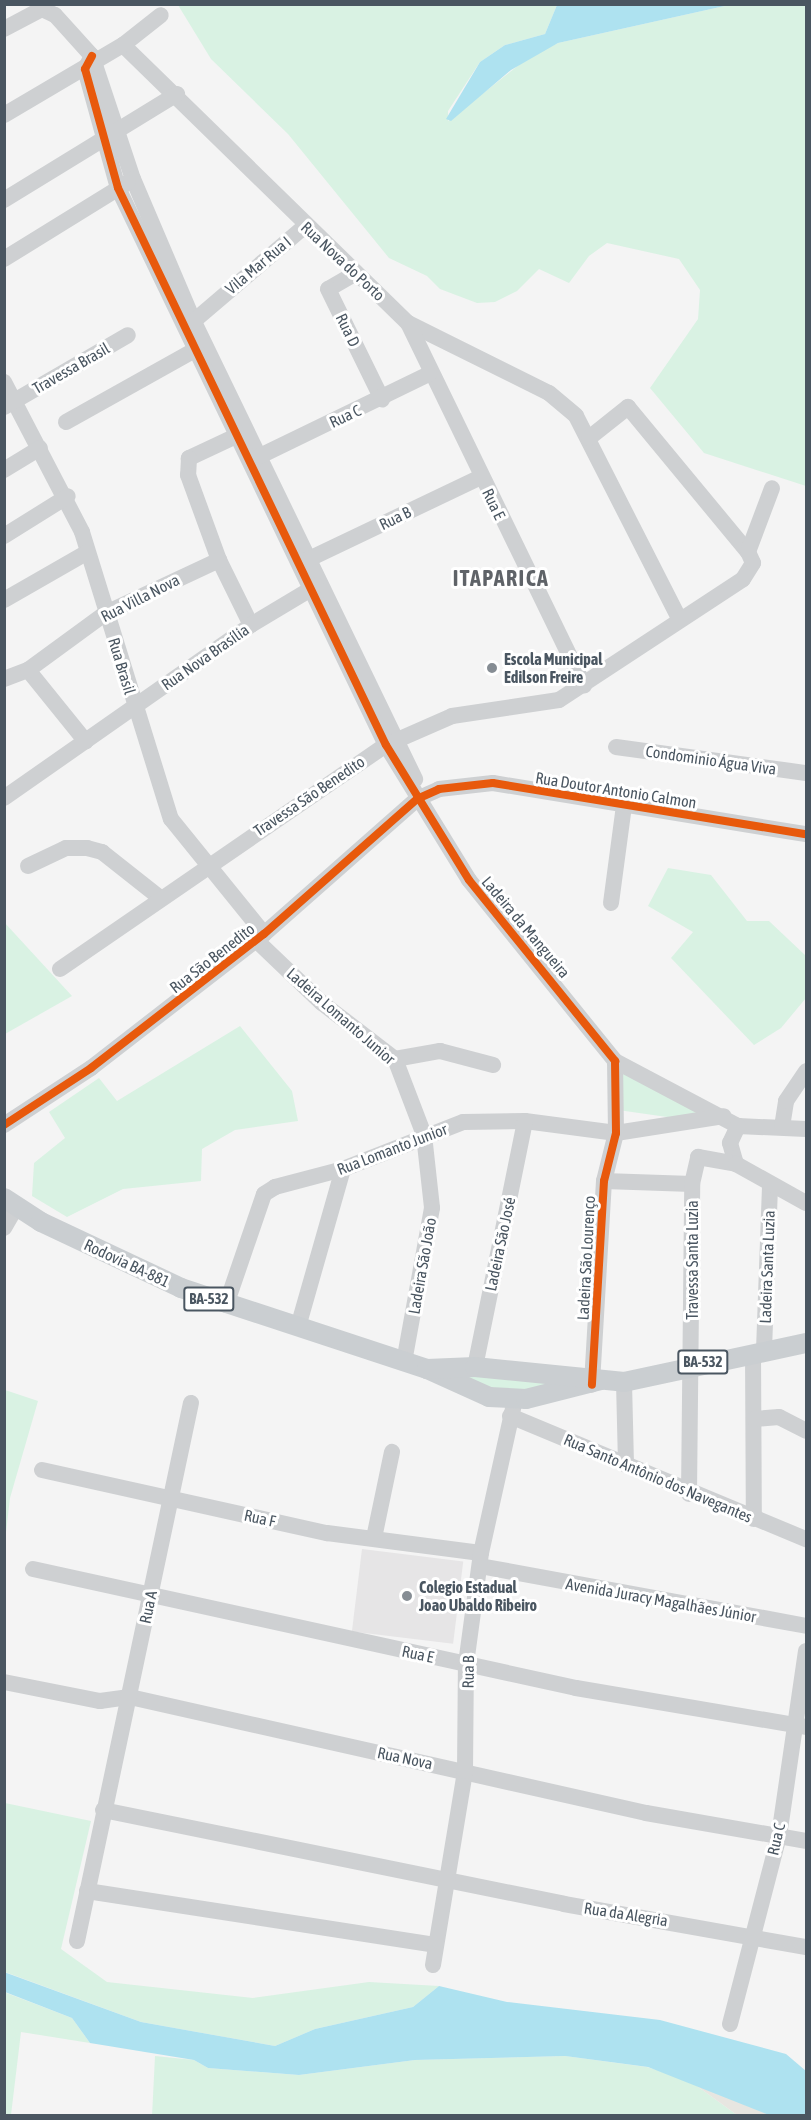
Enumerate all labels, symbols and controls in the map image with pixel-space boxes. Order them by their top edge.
street label: Rua Nova do Porto [297,217,389,305]
street label: Vila Mar Rua I [221,232,295,298]
street label: Rua D [332,310,364,350]
street label: Travessa Brasil [29,338,113,398]
street label: Rua C [326,400,364,432]
street label: Rua E [478,485,510,523]
street label: Rua B [376,502,414,534]
district label: ITAPARICA [453,566,549,592]
street label: Rua Villa Nova [97,570,183,626]
street label: Rua Nova Brasília [158,620,252,694]
street label: Rua Brasil [104,635,140,697]
place label: Escola Municipal Edilson Freire [504,649,603,687]
marker: Escola Municipal Edilson Freire [485,661,499,675]
street label: Condominio Água Viva [645,741,777,779]
street label: Travessa São Benedito [250,752,368,840]
street label: Rua Doutor Antonio Calmon [534,768,698,812]
street label: Ladeira da Mangueira [478,872,574,982]
street label: Rua São Benedito [166,919,258,997]
street label: Ladeira Lomanto Junior [283,964,399,1068]
street label: Rua Lomanto Junior [334,1119,450,1179]
street label: Ladeira São José [481,1195,519,1293]
street label: Ladeira São Lourenço [573,1195,599,1321]
street label: Travessa Santa Luzia [682,1200,702,1320]
street label: Ladeira Santa Luzia [755,1210,779,1324]
street label: Ladeira São João [404,1216,440,1316]
street label: Rodovia BA-881 [81,1235,173,1291]
road number: BA-532 [182,1287,236,1311]
road number: BA-532 [676,1350,730,1374]
street label: Rua Santo Antônio dos Navegantes [561,1430,755,1526]
street label: Rua F [242,1505,278,1531]
street label: Avenida Juracy Magalhães Júnior [564,1574,758,1626]
place label: Colegio Estadual Joao Ubaldo Ribeiro [419,1577,537,1615]
street label: Rua A [135,1589,161,1625]
marker: Colegio Estadual Joao Ubaldo Ribeiro [400,1589,414,1603]
street label: Rua E [400,1641,436,1667]
street label: Rua B [458,1655,478,1689]
street label: Rua Nova [376,1743,434,1773]
street label: Rua C [763,1821,789,1857]
street label: Rua da Alegria [583,1898,669,1930]

